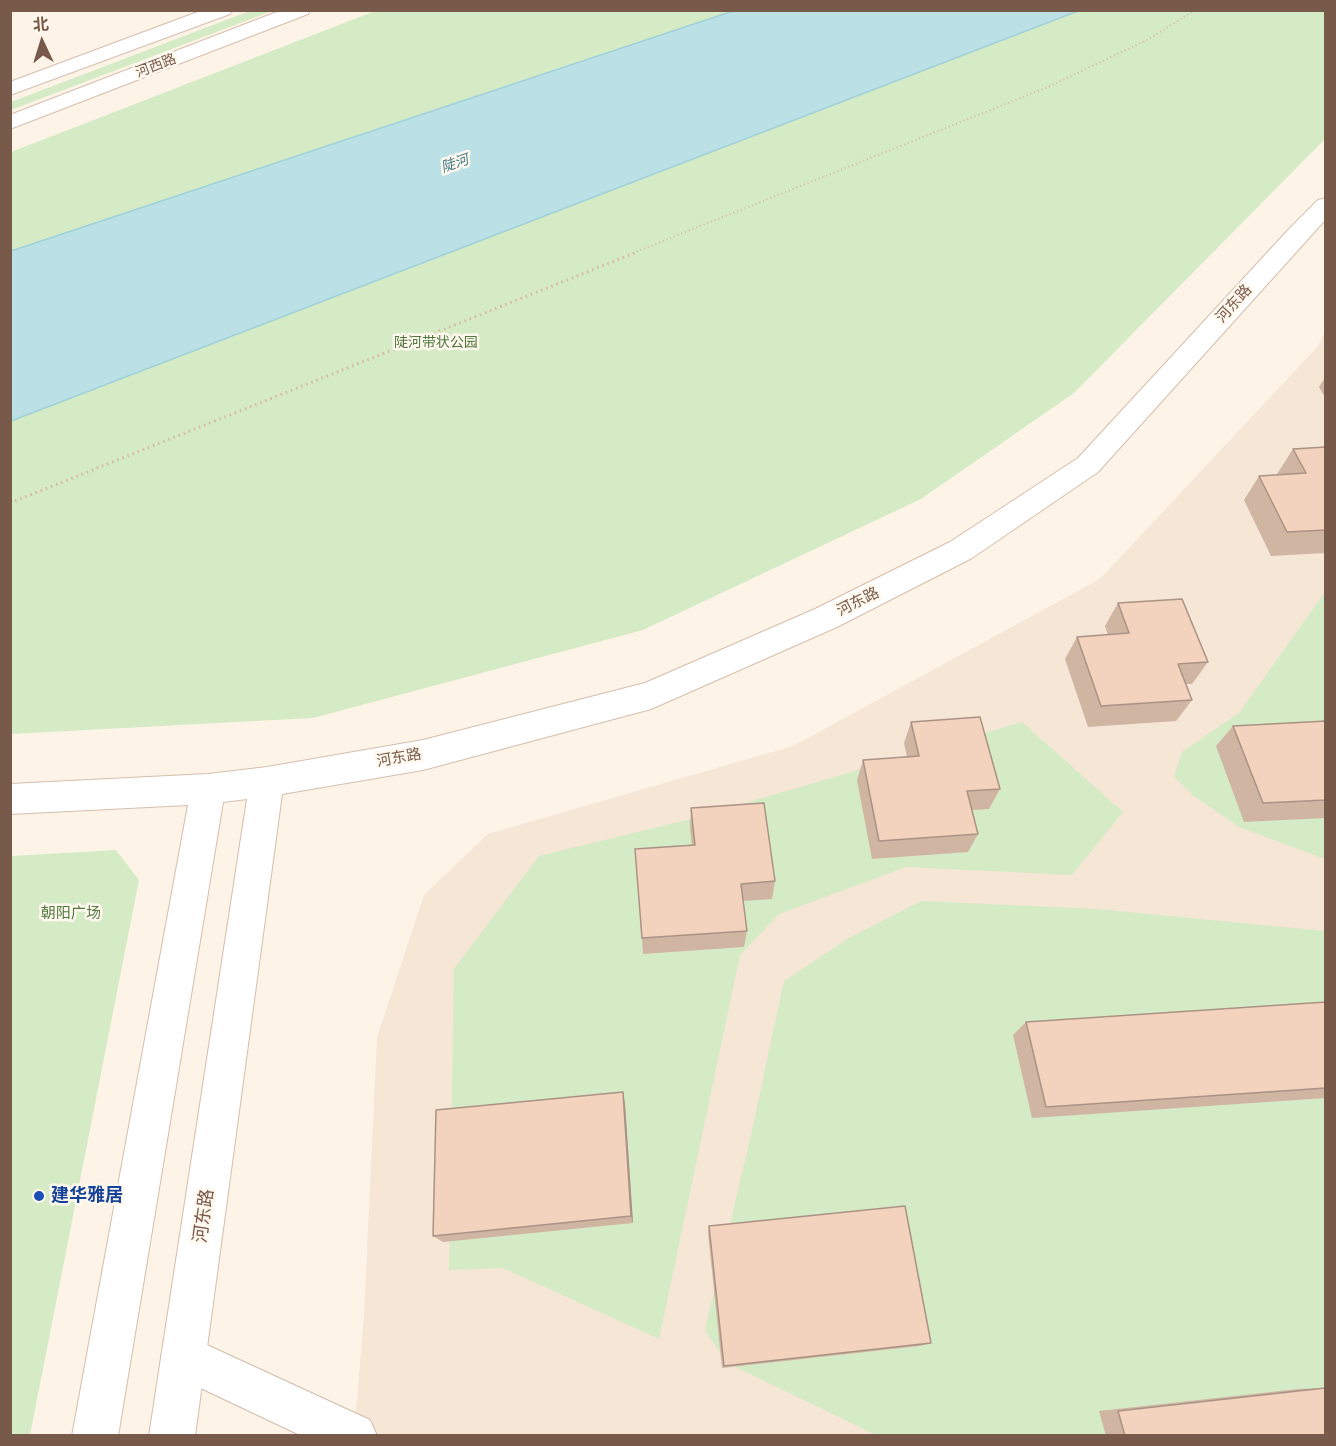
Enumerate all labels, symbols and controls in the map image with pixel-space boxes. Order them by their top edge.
north arrow [12,12,72,72]
text: 北 [32,14,49,35]
street label: 河西路 [133,51,179,81]
water label: 陡河 [439,151,471,177]
street label: 河东路 [1212,281,1256,327]
park label: 陡河带状公园 [394,335,478,351]
street label: 河东路 [834,584,882,620]
street label: 河东路 [375,745,423,771]
park label: 朝阳广场 [41,905,101,923]
place label: 建华雅居 [51,1185,123,1207]
street label: 河东路 [190,1188,218,1244]
marker: 建华雅居 [32,1189,46,1203]

